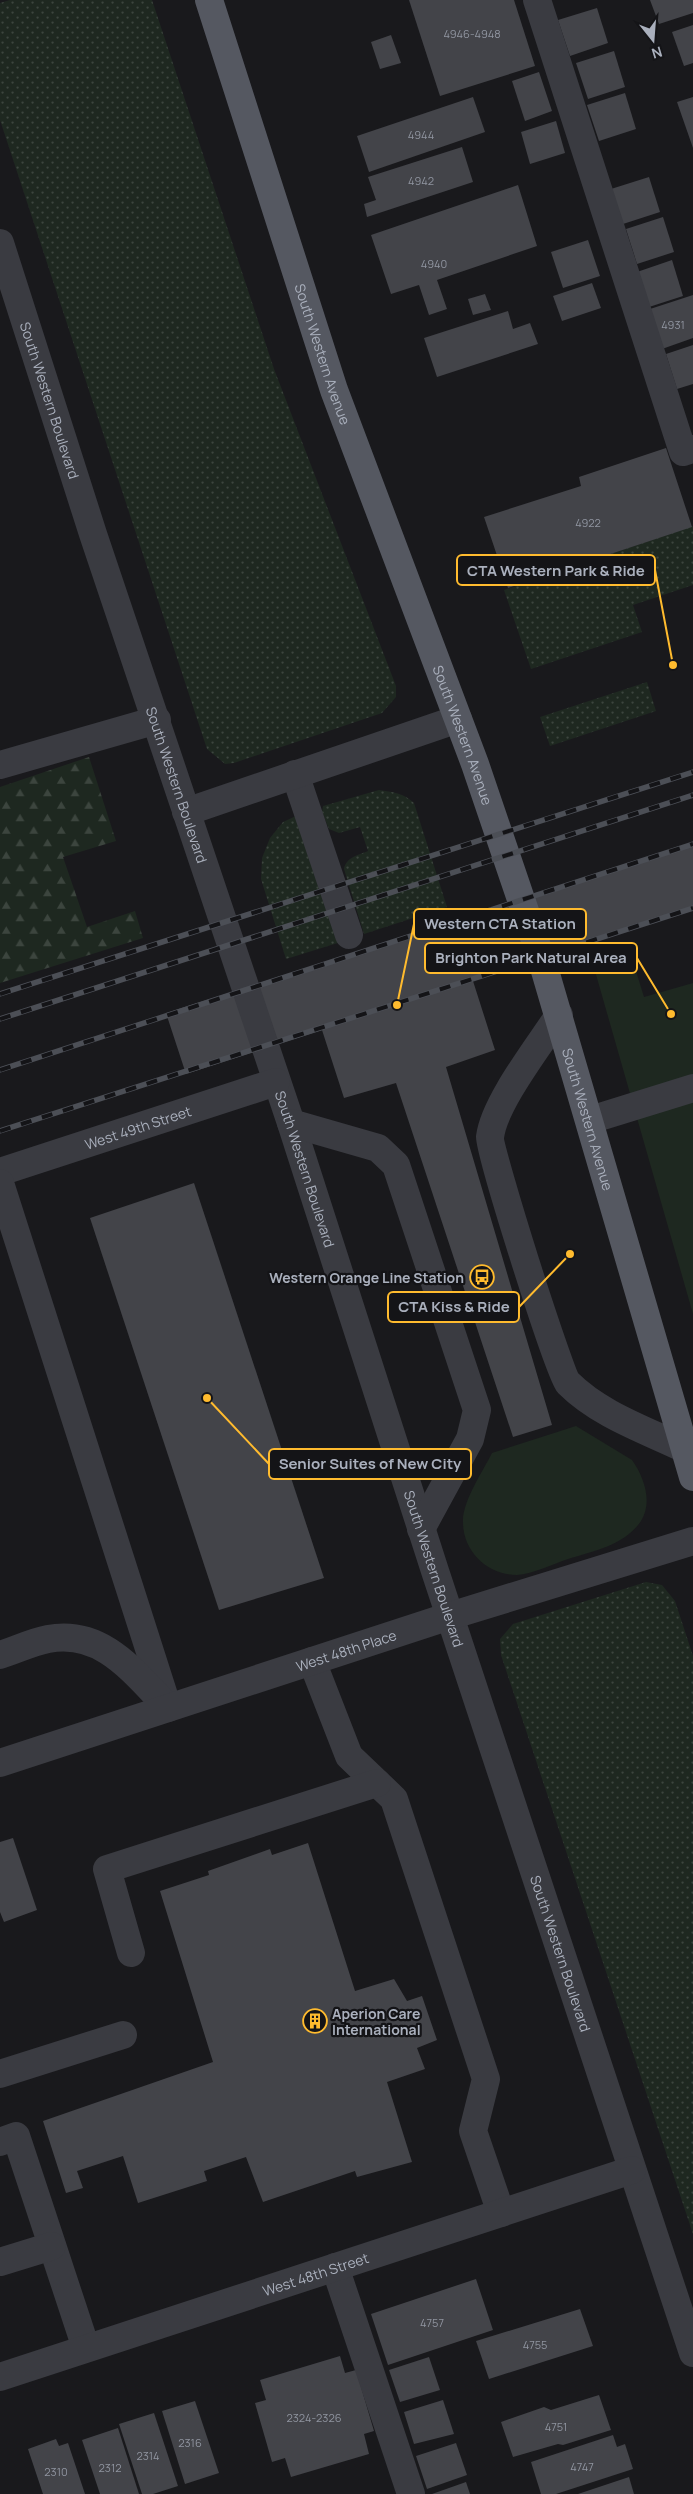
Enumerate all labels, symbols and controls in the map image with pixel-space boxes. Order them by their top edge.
north arrow [628,15,678,65]
house number: 4946-4948 [443,26,501,41]
text: N [649,42,665,63]
house number: 4944 [408,127,434,142]
house number: 4942 [408,173,434,188]
house number: 4940 [421,256,447,271]
street label: South Western Avenue [291,281,356,427]
house number: 4931 [661,317,685,332]
street label: South Western Boulevard [16,319,84,481]
house number: 4922 [575,515,601,530]
callout: CTA Western Park & Ride [457,555,655,585]
text: CTA Western Park & Ride [467,560,645,581]
street label: South Western Avenue [429,662,498,807]
street label: South Western Boulevard [142,704,212,865]
callout: Western CTA Station [414,909,586,939]
text: Western CTA Station [424,913,576,934]
callout: Brighton Park Natural Area [425,943,637,973]
text: Brighton Park Natural Area [435,947,627,968]
street label: South Western Avenue [559,1046,618,1192]
street label: South Western Boulevard [271,1088,340,1250]
street label: West 49th Street [82,1101,194,1153]
bus stop icon: Western Orange Line Station [469,1264,495,1290]
place label: Western Orange Line Station [269,1268,464,1287]
callout: CTA Kiss & Ride [388,1292,519,1322]
text: CTA Kiss & Ride [398,1296,510,1317]
callout: Senior Suites of New City [269,1449,471,1479]
text: Senior Suites of New City [279,1453,462,1474]
street label: South Western Boulevard [400,1488,469,1649]
street label: West 48th Place [293,1625,399,1675]
street label: South Western Boulevard [526,1873,596,2034]
place label: Aperion Care International [332,2004,421,2039]
building icon: Aperion Care International [302,2008,328,2034]
street label: West 48th Street [260,2247,371,2300]
house number: 4757 [420,2315,444,2330]
house number: 4755 [523,2337,547,2352]
house number: 2324-2326 [287,2410,342,2425]
house number: 4751 [545,2419,567,2434]
house number: 2316 [178,2435,202,2450]
house number: 2314 [136,2448,160,2463]
house number: 4747 [570,2459,594,2474]
house number: 2312 [99,2460,121,2475]
house number: 2310 [44,2464,68,2479]

